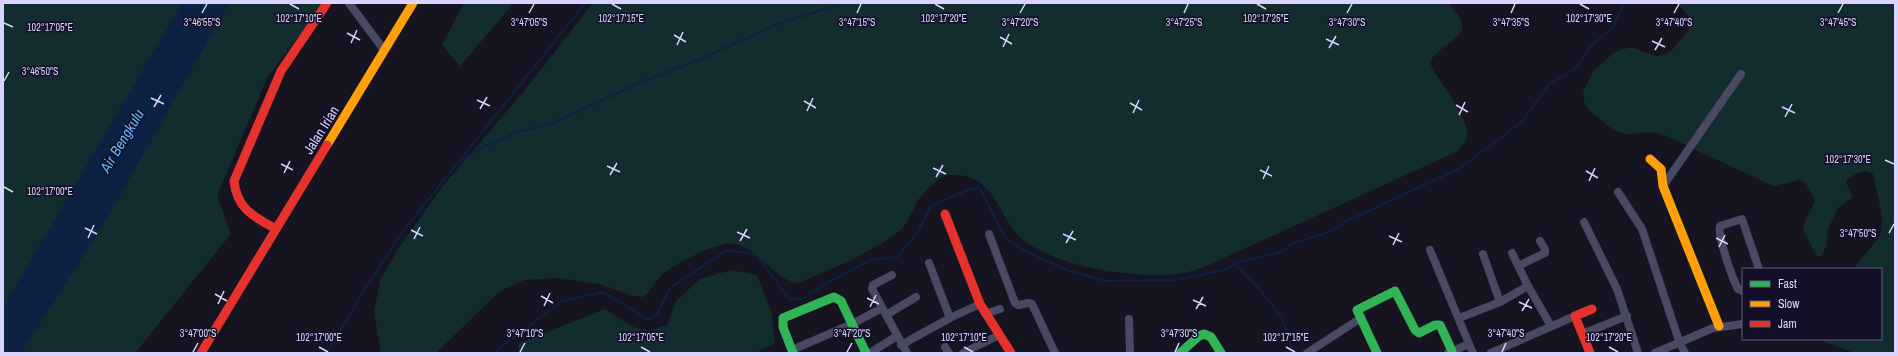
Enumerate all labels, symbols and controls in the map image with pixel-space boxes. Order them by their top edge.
text: 102°17'10"E [276,12,322,25]
text: 102°17'15"E [598,12,644,25]
text: 102°17'20"E [921,12,967,25]
text: 102°17'25"E [1243,12,1289,25]
text: 102°17'30"E [1566,12,1612,25]
text: 3°46'55"S [184,16,221,29]
text: 3°47'05"S [511,16,548,29]
text: 3°47'15"S [839,16,876,29]
text: 3°47'20"S [1002,16,1039,29]
text: 3°47'25"S [1166,16,1203,29]
text: 3°47'30"S [1329,16,1366,29]
text: 3°47'35"S [1493,16,1530,29]
text: 3°47'40"S [1656,16,1693,29]
text: 3°47'45"S [1820,16,1857,29]
text: 102°17'05"E [27,21,73,34]
text: 3°46'50"S [22,65,59,78]
street label: Jalan Irian [299,102,343,158]
water label: Air Bengkulu [94,105,149,177]
text: 102°17'30"E [1825,153,1871,166]
text: 102°17'00"E [27,185,73,198]
text: 3°47'50"S [1840,227,1877,240]
legend [1742,268,1882,340]
text: Fast [1778,276,1797,292]
text: Slow [1778,296,1800,312]
text: Jam [1778,316,1797,332]
text: 3°47'00"S [180,327,217,340]
text: 3°47'10"S [507,327,544,340]
text: 3°47'20"S [834,327,871,340]
text: 3°47'30"S [1161,327,1198,340]
text: 3°47'40"S [1488,327,1525,340]
text: 102°17'00"E [296,331,342,344]
text: 102°17'05"E [618,331,664,344]
text: 102°17'10"E [941,331,987,344]
text: 102°17'15"E [1263,331,1309,344]
text: 102°17'20"E [1586,331,1632,344]

